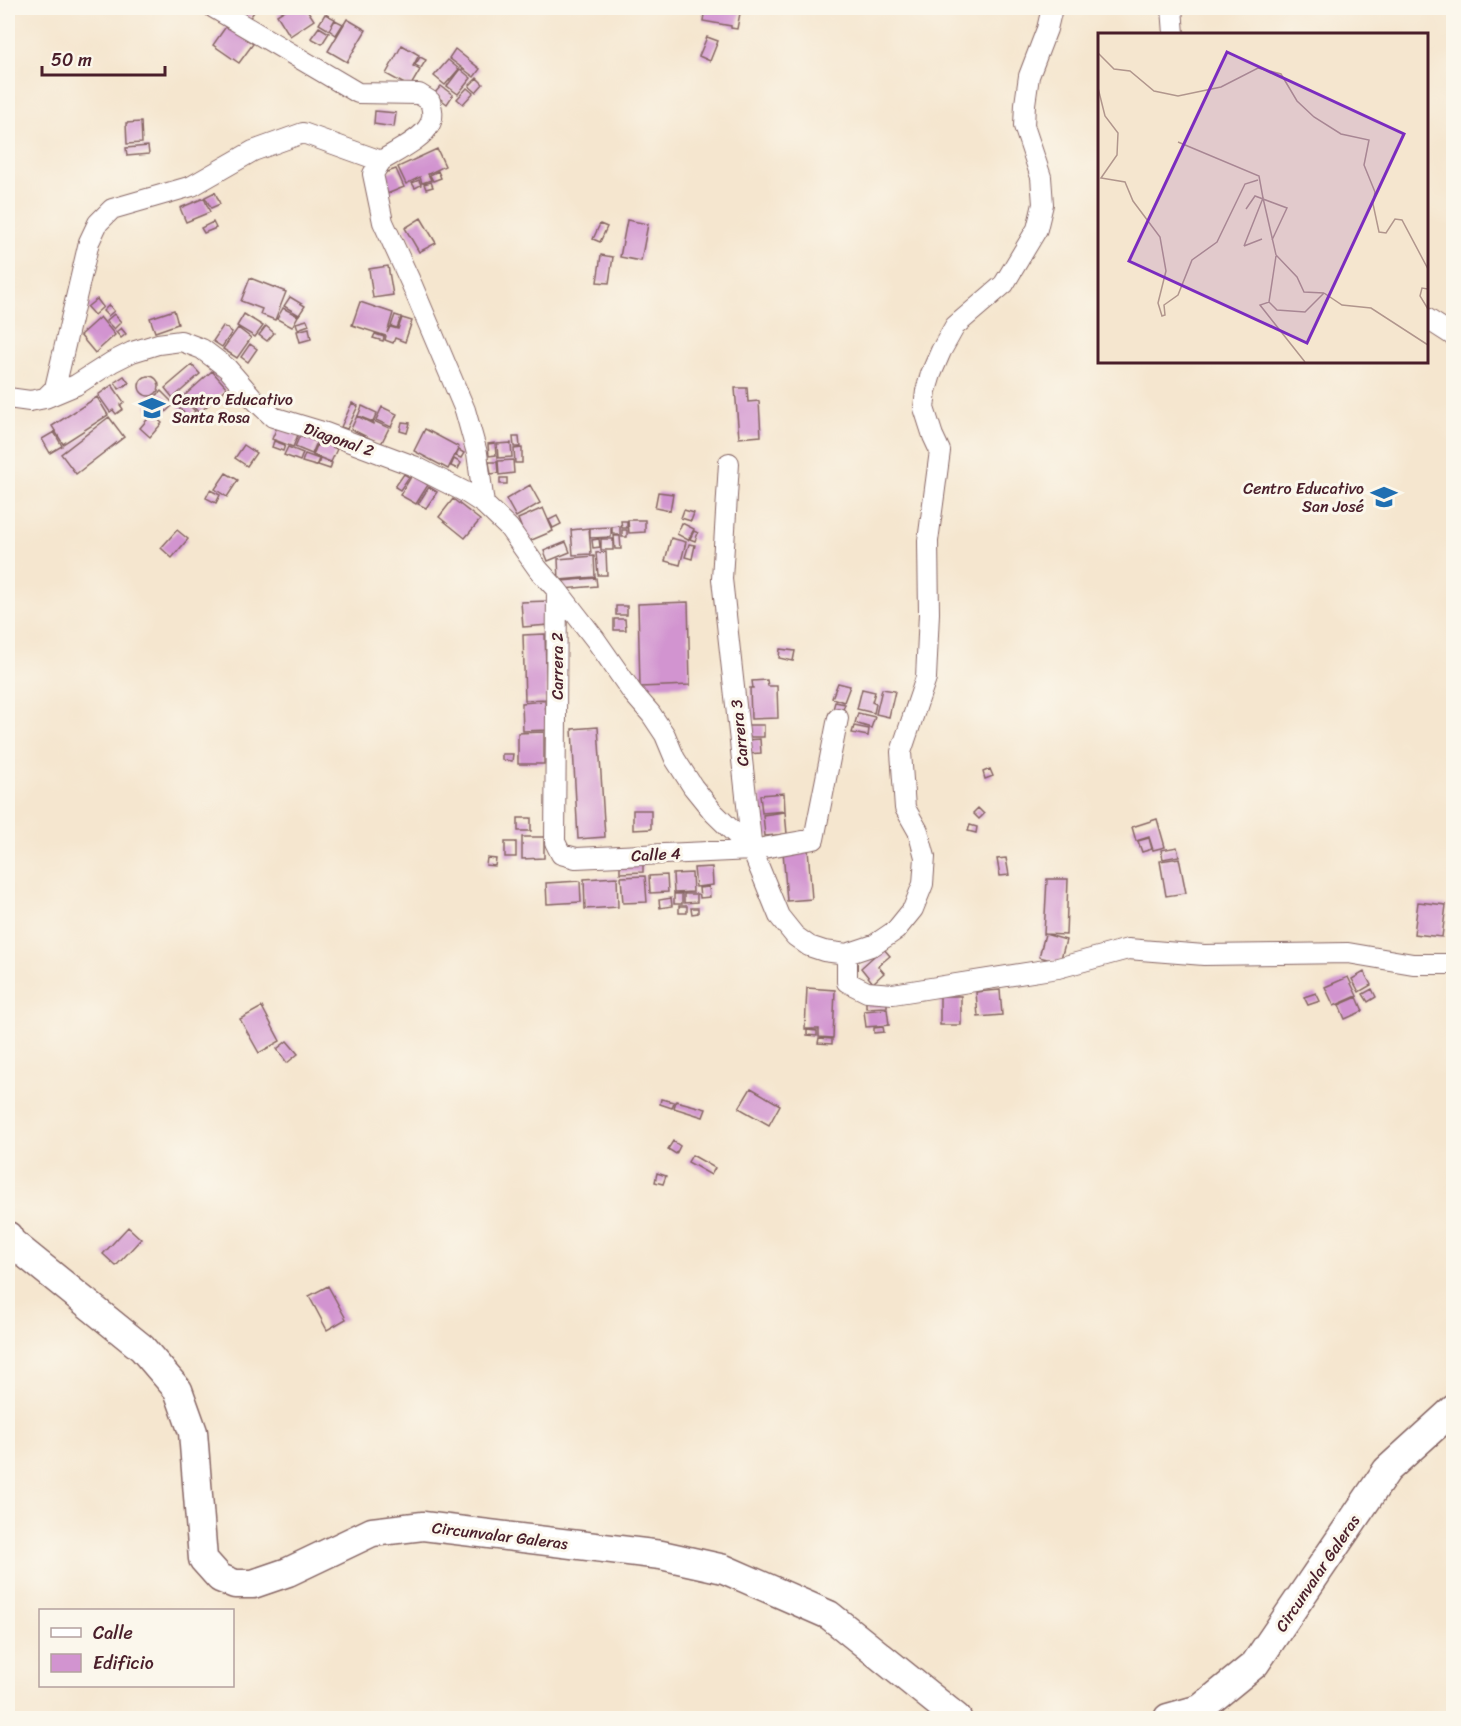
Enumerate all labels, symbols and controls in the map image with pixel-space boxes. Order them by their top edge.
inset map [1098,33,1428,363]
scale bar [42,39,165,77]
text: 50 m [51,44,92,76]
place label: Centro Educativo Santa Rosa [172,385,293,432]
school or university icon: Centro Educativo Santa Rosa [137,393,167,423]
street label: Diagonal 2 [300,414,378,465]
place label: Centro Educativo San José [1243,474,1364,521]
school or university icon: Centro Educativo San José [1369,482,1399,512]
street label: Carrera 2 [543,632,572,700]
street label: Carrera 3 [722,698,757,768]
street label: Calle 4 [631,839,682,870]
street label: Circunvalar Galeras [1267,1508,1368,1638]
street label: Circunvalar Galeras [430,1513,570,1558]
legend [39,1609,234,1687]
text: Calle [93,1617,133,1649]
text: Edificio [93,1647,154,1679]

